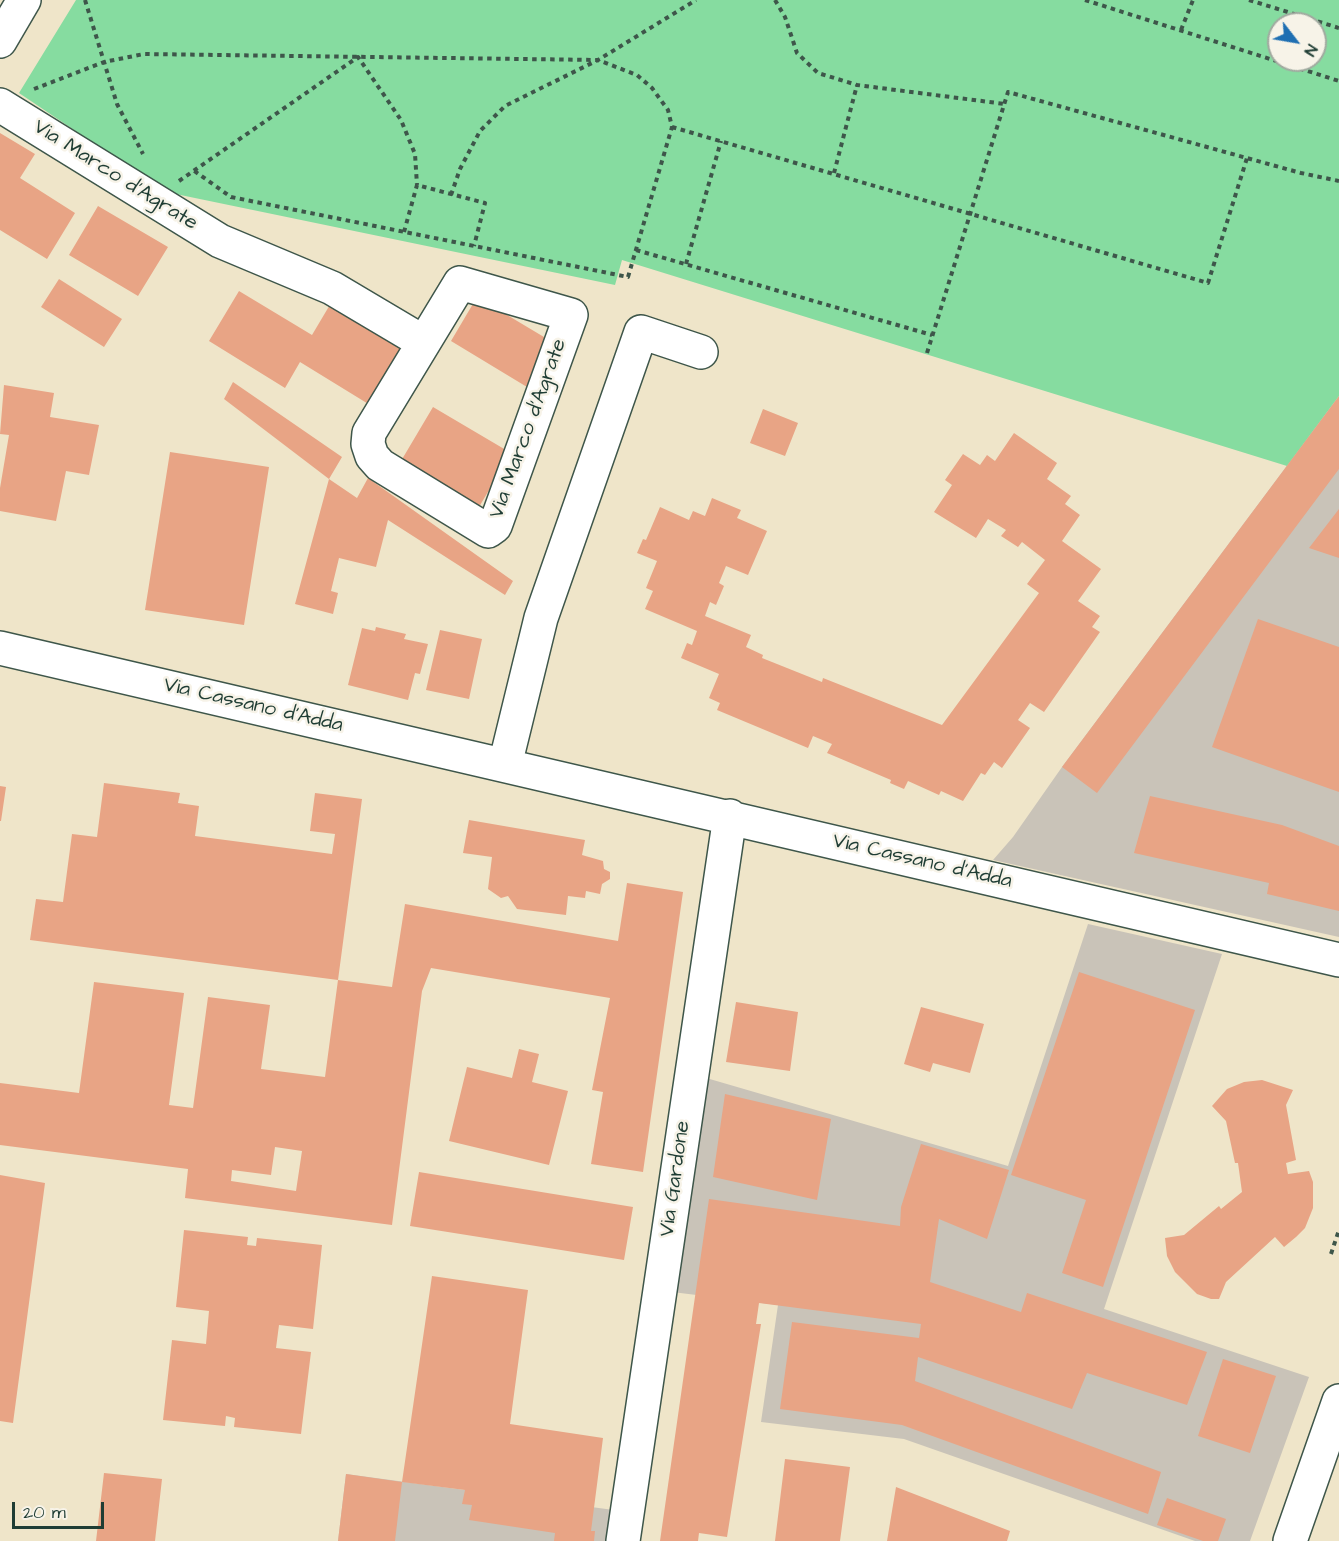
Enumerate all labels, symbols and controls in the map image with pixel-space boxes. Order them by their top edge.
north arrow [1267,12,1327,72]
text: N [1299,40,1323,60]
street label: Via Marco d'Agrate [28,115,202,237]
street label: Via Marco d'Agrate [485,336,573,522]
street label: Via Cassano d'Adda [161,673,345,739]
street label: Via Cassano d'Adda [830,829,1014,895]
street label: Via Gardone [655,1119,697,1239]
scale bar [15,1490,106,1528]
text: 20 m [23,1500,66,1525]

